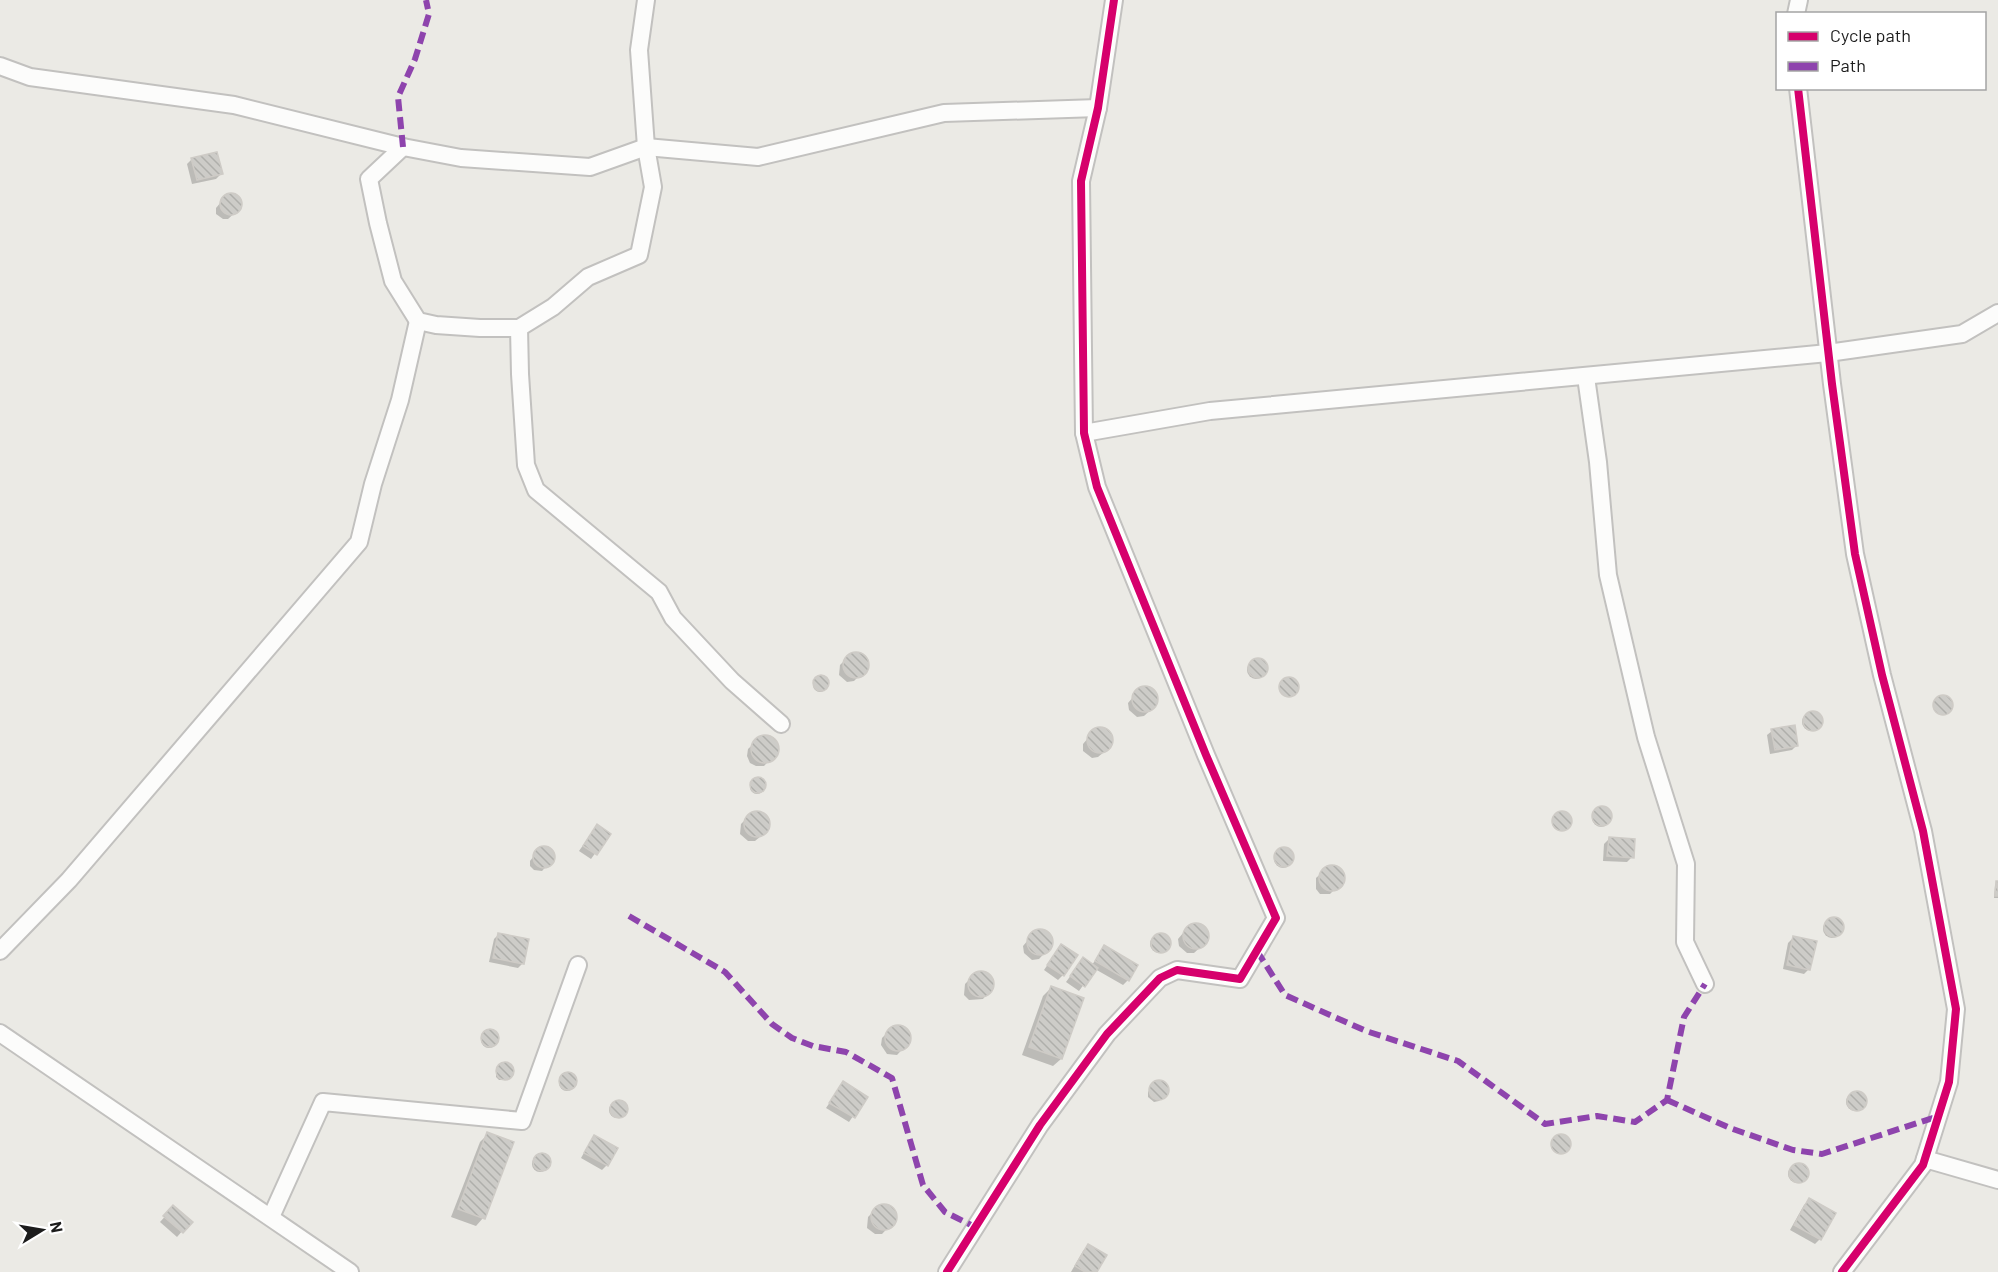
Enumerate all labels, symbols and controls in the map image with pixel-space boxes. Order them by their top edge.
legend [1776,12,1986,90]
text: Cycle path [1830,24,1911,46]
text: Path [1830,54,1866,76]
north arrow [12,1200,72,1260]
text: N [47,1220,68,1234]

